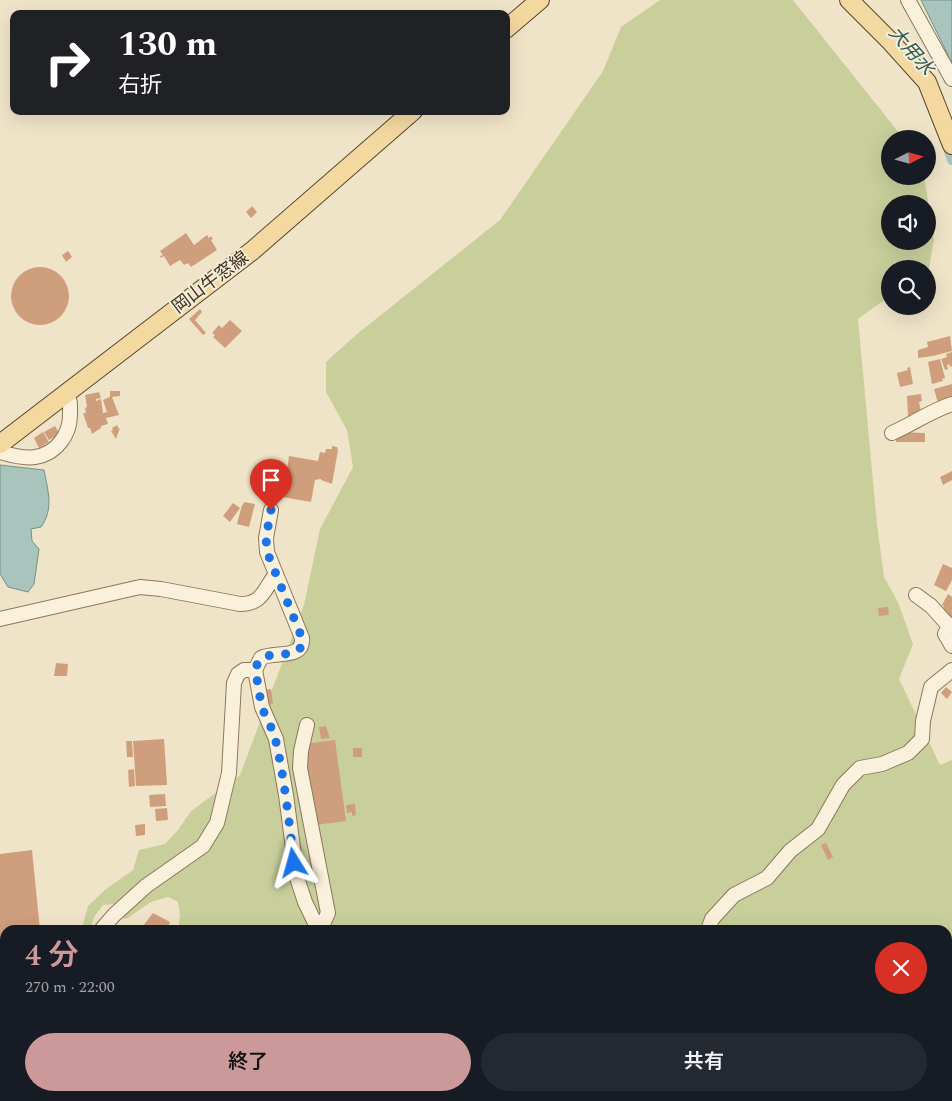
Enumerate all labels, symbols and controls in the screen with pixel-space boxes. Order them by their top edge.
text: 130 m [118,18,217,71]
water label: 大用水 [881,20,942,84]
icon: right [35,30,100,95]
text: 右折 [118,69,162,102]
north arrow [881,130,936,185]
map controls [881,130,936,315]
button: sound [881,195,936,250]
street label: 岡山牛窓線 [166,245,254,320]
button: search [881,260,936,315]
pin [250,459,292,510]
icon: arrive [257,466,285,494]
position arrow [267,836,319,888]
text: 4 分 [25,933,79,979]
button: close [875,942,927,994]
text: 270 m · 22:00 [25,975,115,999]
button: 終了 [25,1033,471,1091]
button: 共有 [481,1033,927,1091]

